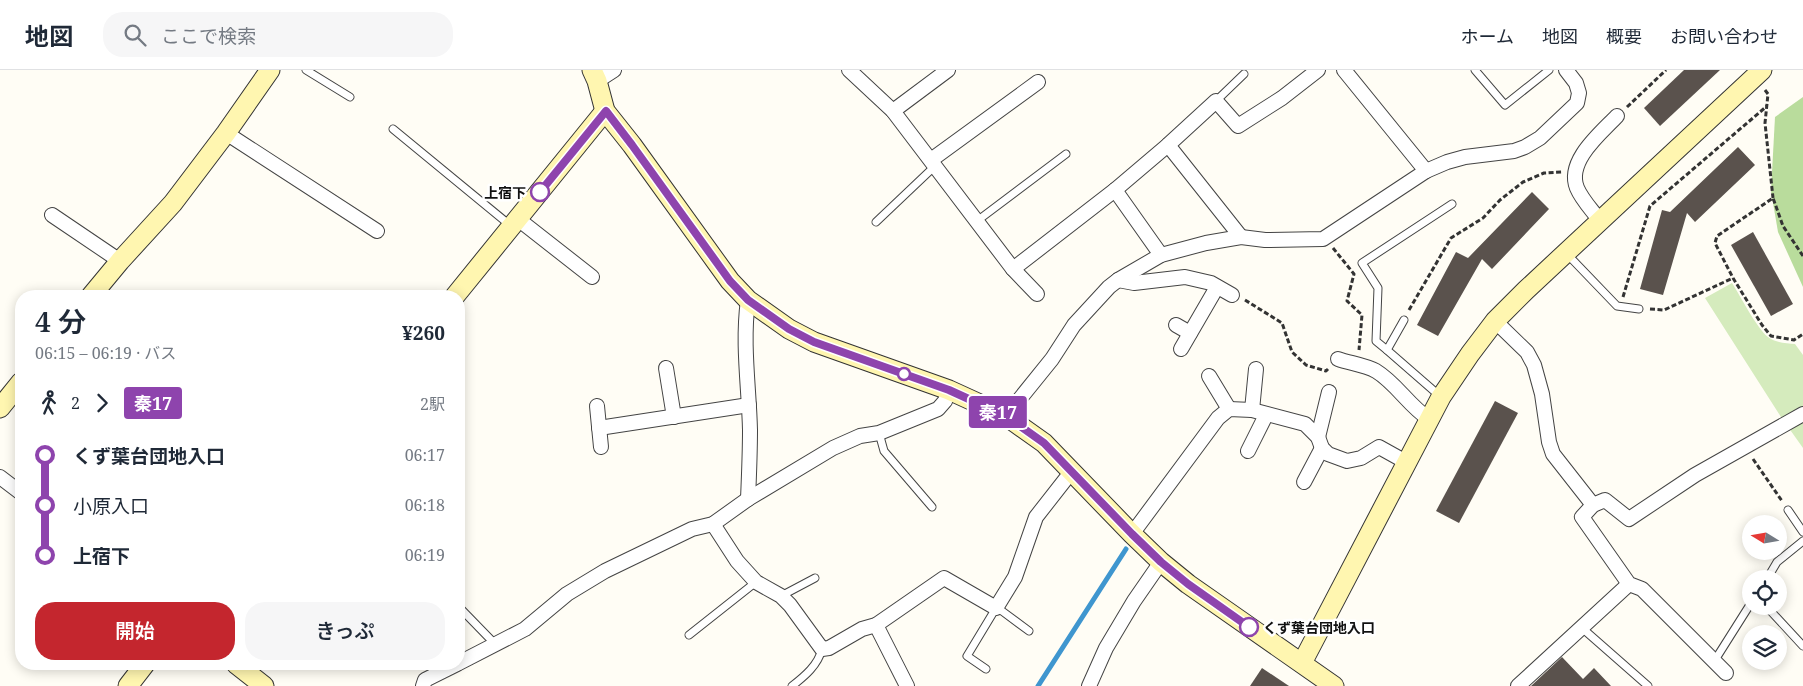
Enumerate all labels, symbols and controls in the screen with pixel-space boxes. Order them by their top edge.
search box [103,12,453,57]
text: 地図 [25,19,73,52]
icon: search [121,21,149,49]
text: ここで検索 [161,23,256,49]
text: ホーム [1461,24,1514,48]
text: 地図 [1542,24,1578,48]
text: 概要 [1606,24,1642,48]
text: お問い合わせ [1670,24,1778,48]
marker: 上宿下 [530,182,550,202]
place label: 上宿下 [484,183,526,202]
text: 4 分 [35,302,86,340]
text: ¥260 [402,320,445,346]
text: 06:15 – 06:19 · バス [35,342,176,364]
unlabelled marker [897,367,911,381]
icon: walk [35,389,63,417]
icon: forward [88,389,116,417]
text: 秦17 [134,391,172,415]
text: 2 [71,392,80,414]
text: 2駅 [420,393,445,415]
line badge: 秦17 [969,396,1027,428]
text: 秦17 [979,400,1017,424]
text: くず葉台団地入口 [73,443,225,469]
text: 06:17 [405,444,445,466]
text: 小原入口 [73,493,149,519]
text: 06:18 [405,494,445,516]
north arrow [1742,515,1788,560]
map controls [1742,515,1787,670]
text: 上宿下 [73,543,130,569]
text: 06:19 [405,544,445,566]
button: locate [1742,570,1787,615]
button: 開始 [35,602,235,660]
button: きっぷ [245,602,445,660]
marker: くず葉台団地入口 [1239,617,1259,637]
place label: くず葉台団地入口 [1263,618,1375,637]
button: layers [1742,625,1787,670]

